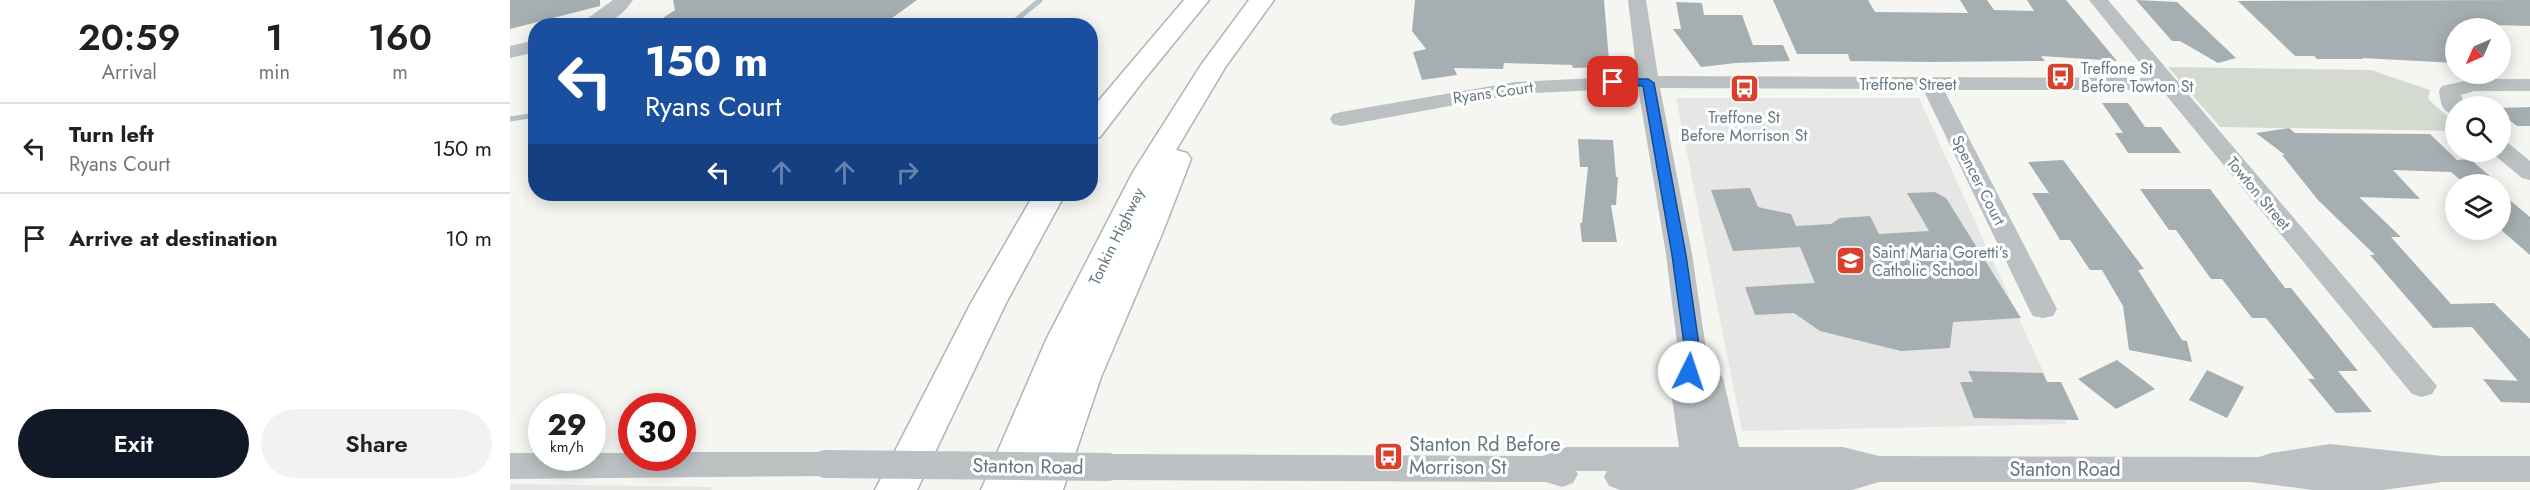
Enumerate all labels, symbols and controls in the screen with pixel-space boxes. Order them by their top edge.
text: 20:59 [78,11,181,63]
text: 1 [265,11,283,63]
text: 160 [368,11,432,63]
north arrow [2445,18,2511,84]
map controls [2445,18,2511,240]
text: 150 m [645,31,768,92]
icon: left [546,42,624,120]
pin [1587,56,1638,107]
place label: Treffone St Before Towton St [2081,57,2194,98]
text: Arrival [102,58,157,87]
text: min [259,58,290,87]
text: m [392,58,408,87]
bus stop icon: Treffone St Before Towton St [2044,61,2076,93]
icon: arrive [1596,65,1629,98]
bus stop icon: Treffone St Before Morrison St [1728,73,1760,105]
street label: Treffone Street [1859,73,1957,96]
street label: Ryans Court [1451,75,1535,110]
text: Ryans Court [645,87,781,126]
button: search [2445,96,2511,162]
place label: Treffone St Before Morrison St [1681,106,1807,147]
text: Turn left [69,118,154,150]
street label: Spencer Court [1946,131,2011,229]
icon: left [18,132,51,165]
text: 150 m [433,132,492,164]
text: Ryans Court [69,150,170,179]
street label: Towton Street [2221,152,2296,235]
icon: left [702,156,735,189]
icon: ahead [765,156,798,189]
icon: ahead [828,156,861,189]
icon: right [891,156,924,189]
button: layers [2445,174,2511,240]
street label: Tonkin Highway [1083,183,1150,289]
icon: arrive [18,222,51,255]
text: Arrive at destination [69,222,278,254]
text: 10 m [445,222,492,254]
place label: Saint Maria Goretti’s Catholic School [1872,241,2008,282]
school or university icon: Saint Maria Goretti’s Catholic School [1835,245,1867,277]
position arrow [1657,340,1721,404]
speed limit sign: 30 [618,393,696,471]
text: 29 [547,403,587,446]
button: Exit [18,409,249,478]
button: Share [261,409,492,478]
place label: Stanton Rd Before Morrison St [1409,430,1561,482]
text: km/h [550,436,584,458]
bus stop icon: Stanton Rd Before Morrison St [1372,440,1404,472]
street label: Stanton Road [972,451,1084,482]
street label: Stanton Road [2009,455,2121,484]

